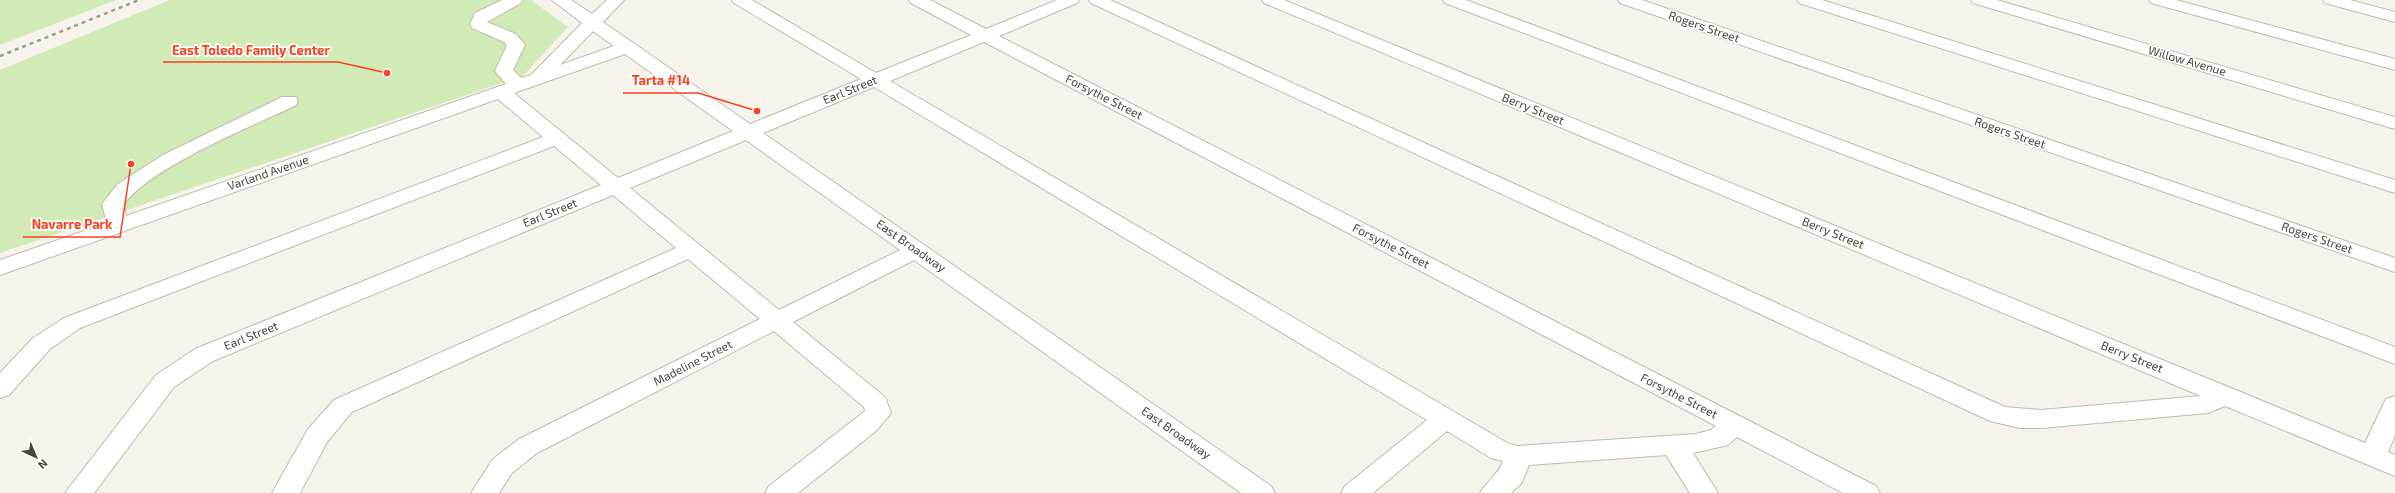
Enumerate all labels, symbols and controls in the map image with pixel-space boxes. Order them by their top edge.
street label: Rogers Street [1667,7,1742,45]
callout: East Toledo Family Center [163,37,338,62]
text: East Toledo Family Center [172,42,330,58]
street label: Willow Avenue [2147,42,2228,78]
callout: Tarta #14 [623,68,698,93]
street label: Forsythe Street [1064,71,1146,122]
text: Tarta #14 [632,72,690,88]
street label: Earl Street [820,72,879,106]
street label: Berry Street [1500,89,1567,127]
street label: Rogers Street [1973,113,2048,151]
street label: Varland Avenue [225,152,310,193]
street label: Earl Street [520,195,579,229]
callout: Navarre Park [23,212,120,237]
street label: Berry Street [1800,213,1867,251]
text: Navarre Park [32,216,113,232]
street label: East Broadway [874,216,950,275]
street label: Rogers Street [2280,218,2355,256]
street label: Forsythe Street [1351,220,1433,271]
street label: Earl Street [221,318,280,352]
street label: Madeline Street [651,336,735,388]
street label: Berry Street [2099,337,2166,375]
street label: Forsythe Street [1639,370,1721,421]
street label: East Broadway [1139,403,1215,462]
north arrow [16,437,56,477]
text: N [36,457,51,472]

